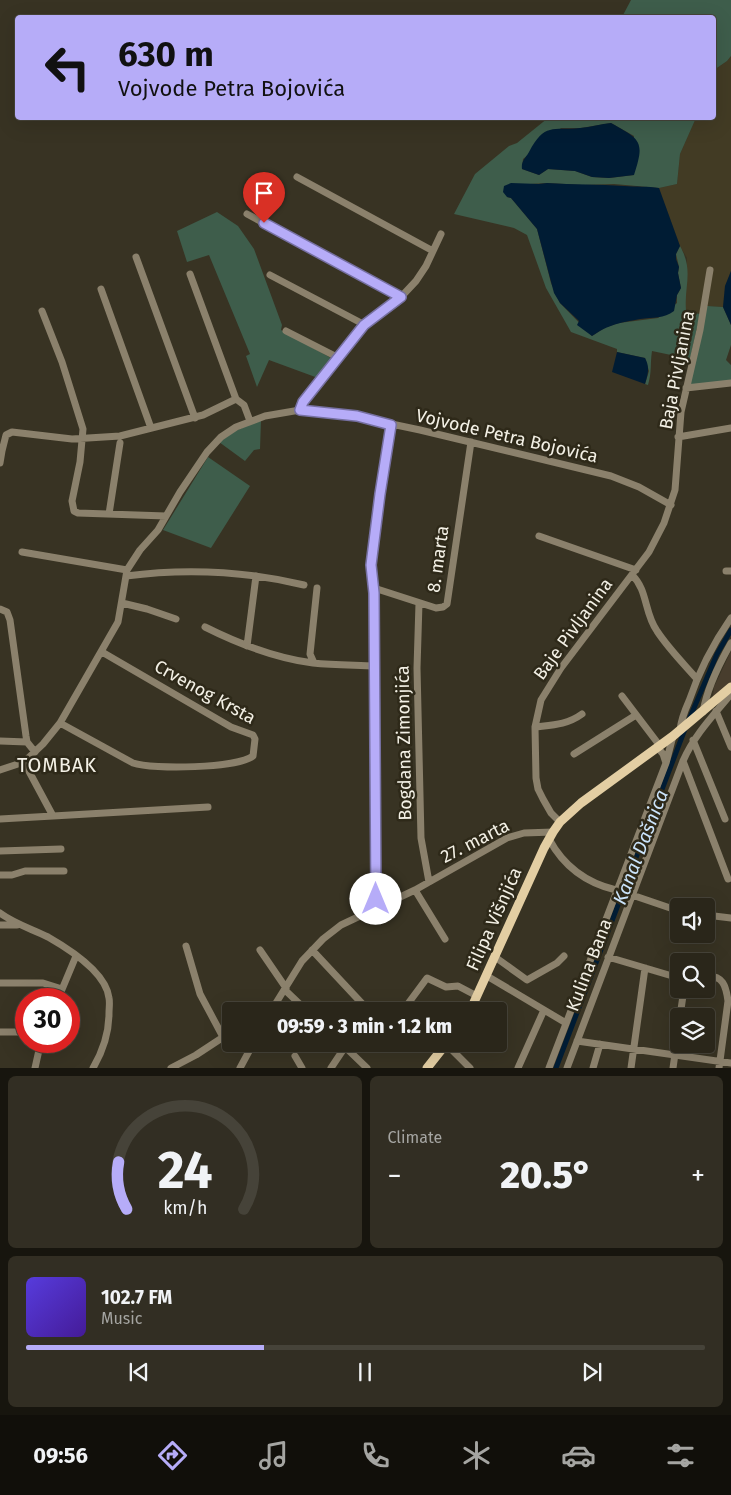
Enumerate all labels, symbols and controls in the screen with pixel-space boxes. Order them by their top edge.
text: 630 m [118,33,214,75]
icon: left [35,35,100,100]
text: Vojvode Petra Bojovića [118,75,345,102]
pin [243,172,285,223]
icon: arrive [250,179,278,207]
street label: Baja Pivljanina [655,309,699,431]
street label: Vojvode Petra Bojovića [414,404,600,468]
street label: 8. marta [422,524,454,594]
street label: Baje Pivljanina [529,574,617,684]
street label: Crvenog Krsta [151,655,259,729]
street label: Bogdana Zimonjića [392,665,416,821]
district label: TOMBAK [17,753,97,777]
water label: Kanal Dašnica [608,786,673,908]
street label: 27. marta [437,814,513,868]
street label: Filipa Višnjića [461,864,527,974]
position arrow [349,872,401,924]
map controls [670,898,715,1053]
button: sound [670,898,715,943]
street label: Kulina Bana [561,916,617,1014]
button: search [670,953,715,998]
speed limit sign: 30 [15,988,80,1053]
button: layers [670,1008,715,1053]
text: 09:59 · 3 min · 1.2 km [277,1015,452,1038]
text: Climate [388,1128,442,1147]
text: 24 [157,1139,212,1202]
text: 20.5° [500,1152,592,1198]
text: − [388,1159,402,1192]
text: + [691,1159,705,1192]
text: km/h [163,1197,207,1219]
text: 102.7 FM [101,1286,172,1309]
text: Music [101,1309,142,1328]
icon: previous [125,1358,153,1386]
icon: pause [351,1358,379,1386]
icon: next [578,1358,606,1386]
icon: directions [155,1438,190,1473]
icon: music [256,1438,291,1473]
icon: phone [358,1438,393,1473]
icon: climate [459,1438,494,1473]
icon: car [561,1438,596,1473]
icon: filters [663,1438,698,1473]
text: 09:56 [33,1442,88,1469]

